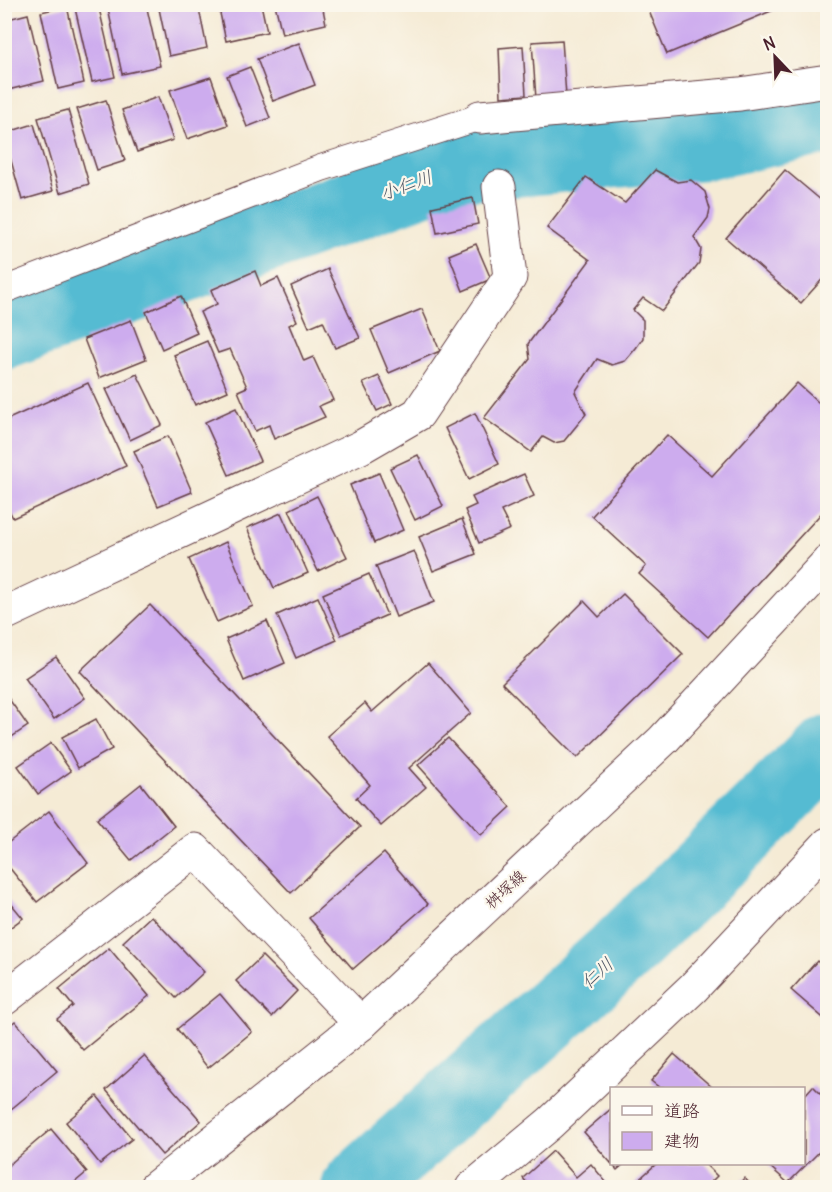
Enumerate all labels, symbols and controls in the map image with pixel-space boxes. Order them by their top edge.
north arrow [745,27,805,87]
text: N [760,32,778,55]
water label: 小仁川 [377,165,435,205]
street label: 桝塚線 [481,865,529,913]
water label: 仁川 [576,952,618,994]
legend [610,1087,805,1165]
text: 道路 [664,1099,700,1122]
text: 建物 [664,1129,700,1152]

